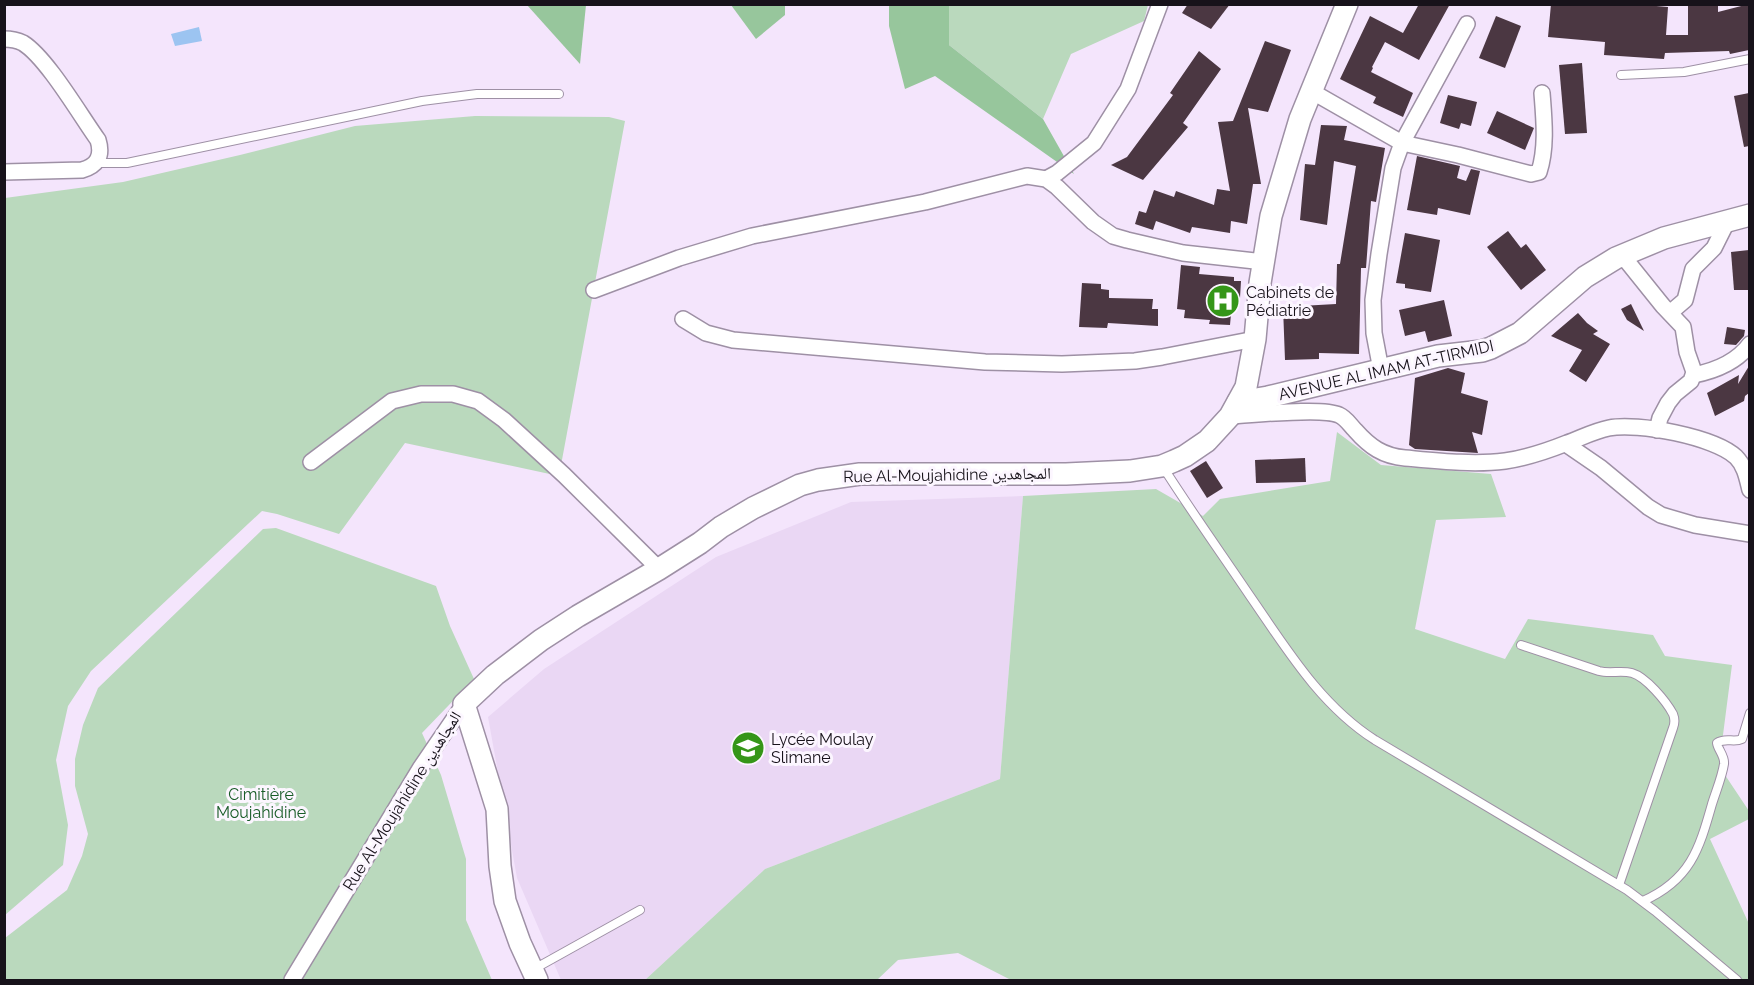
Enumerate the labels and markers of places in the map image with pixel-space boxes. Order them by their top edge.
hospital icon: Cabinets de Pédiatrie [1205,283,1241,319]
place label: Cabinets de Pédiatrie [1246,283,1334,320]
school or university icon: Lycée Moulay Slimane [730,730,766,766]
place label: Lycée Moulay Slimane [771,730,874,767]

